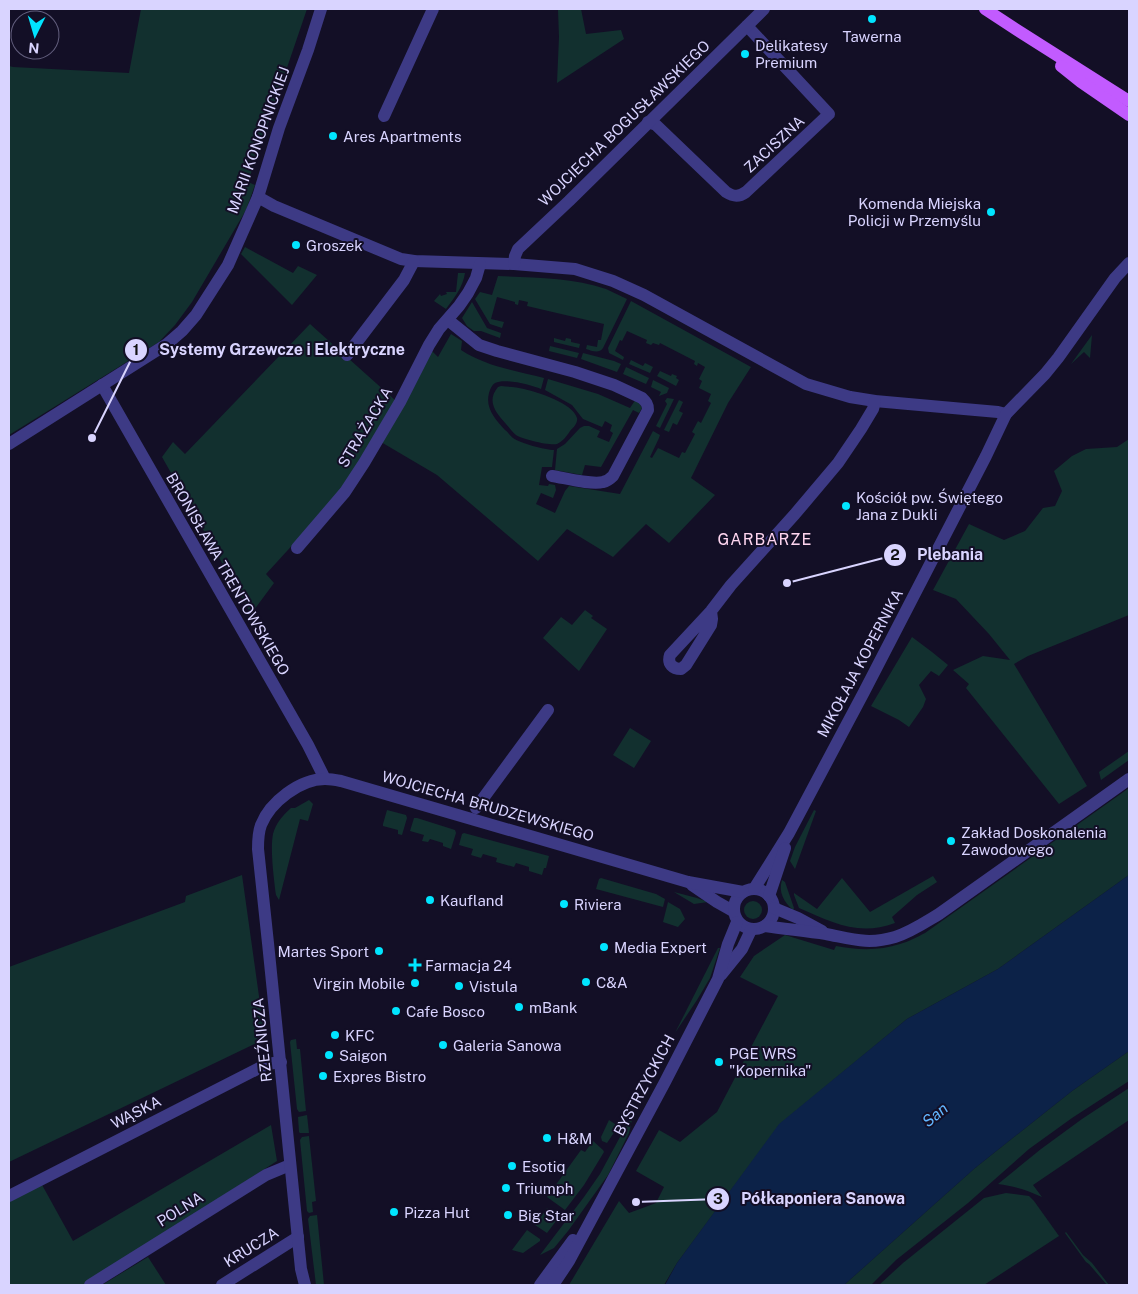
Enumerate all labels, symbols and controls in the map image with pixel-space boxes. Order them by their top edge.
north arrow [10,10,60,60]
marker: Tawerna [866,13,878,25]
place label: Tawerna [843,28,901,45]
street label: WOJCIECHA BOGUSŁAWSKIEGO [535,37,713,209]
place label: Delikatesy Premium [755,37,828,71]
text: N [28,40,40,56]
marker: Delikatesy Premium [739,48,751,60]
street label: MARII KONOPNICKIEJ [223,64,293,216]
street label: ZACISZNA [740,112,808,176]
place label: Ares Apartments [343,128,462,145]
marker: Ares Apartments [327,130,339,142]
place label: Komenda Miejska Policji w Przemyślu [848,195,981,229]
marker: Komenda Miejska Policji w Przemyślu [985,206,997,218]
place label: Groszek [306,237,363,254]
marker: Groszek [290,239,302,251]
callout: Systemy Grzewcze i Elektryczne [123,334,415,365]
text: Systemy Grzewcze i Elektryczne [159,340,405,359]
text: 1 [133,341,139,358]
street label: STRAŻACKA [333,383,396,470]
street label: BRONISŁAWA TRENTOWSKIEGO [163,470,293,678]
place label: Kościół pw. Świętego Jana z Dukli [856,488,1003,523]
marker: Kościół pw. Świętego Jana z Dukli [840,500,852,512]
district label: GARBARZE [718,530,812,549]
callout: Plebania [882,539,993,570]
text: Plebania [917,545,983,564]
text: 2 [890,546,900,563]
street label: MIKOŁAJA KOPERNIKA [814,586,906,740]
street label: WOJCIECHA BRUDZEWSKIEGO [380,768,596,844]
place label: Zakład Doskonalenia Zawodowego [961,824,1107,858]
marker: Zakład Doskonalenia Zawodowego [945,835,957,847]
place label: Kaufland [440,892,503,909]
marker: Kaufland [424,894,436,906]
place label: Riviera [574,896,621,913]
marker: Riviera [558,898,570,910]
place label: Media Expert [614,939,707,956]
marker: Media Expert [598,941,610,953]
place label: Martes Sport [278,943,369,960]
marker: Martes Sport [373,945,385,957]
place label: Farmacja 24 [425,957,512,974]
marker: Farmacja 24 [409,959,421,971]
place label: C&A [596,974,628,991]
place label: Virgin Mobile [313,975,405,992]
marker: C&A [580,976,592,988]
marker: Virgin Mobile [409,977,421,989]
place label: Vistula [469,978,518,995]
marker: Vistula [453,980,465,992]
street label: RZEŹNICZA [249,997,275,1083]
place label: mBank [529,999,577,1016]
marker: mBank [513,1001,525,1013]
place label: Cafe Bosco [406,1003,485,1020]
marker: Cafe Bosco [390,1005,402,1017]
place label: KFC [345,1027,374,1044]
marker: KFC [329,1029,341,1041]
street label: BYSTRZYCKICH [610,1032,678,1138]
place label: Galeria Sanowa [453,1037,562,1054]
marker: Galeria Sanowa [437,1039,449,1051]
place label: PGE WRS "Kopernika" [729,1045,812,1079]
place label: Saigon [339,1047,387,1064]
marker: Saigon [323,1049,335,1061]
marker: PGE WRS "Kopernika" [713,1056,725,1068]
place label: Expres Bistro [333,1068,426,1085]
marker: Expres Bistro [317,1070,329,1082]
street label: WĄSKA [108,1092,164,1132]
water label: San [918,1099,952,1131]
place label: H&M [557,1130,592,1147]
marker: H&M [541,1132,553,1144]
place label: Esotiq [522,1158,565,1175]
marker: Esotiq [506,1160,518,1172]
place label: Triumph [516,1180,573,1197]
marker: Triumph [500,1182,512,1194]
callout: Półkaponiera Sanowa [706,1183,915,1214]
street label: POLNA [154,1188,207,1230]
text: Półkaponiera Sanowa [741,1189,905,1208]
text: 3 [713,1190,723,1207]
place label: Pizza Hut [404,1204,470,1221]
marker: Pizza Hut [388,1206,400,1218]
place label: Big Star [518,1207,575,1224]
marker: Big Star [502,1209,514,1221]
street label: KRUCZA [221,1223,282,1270]

